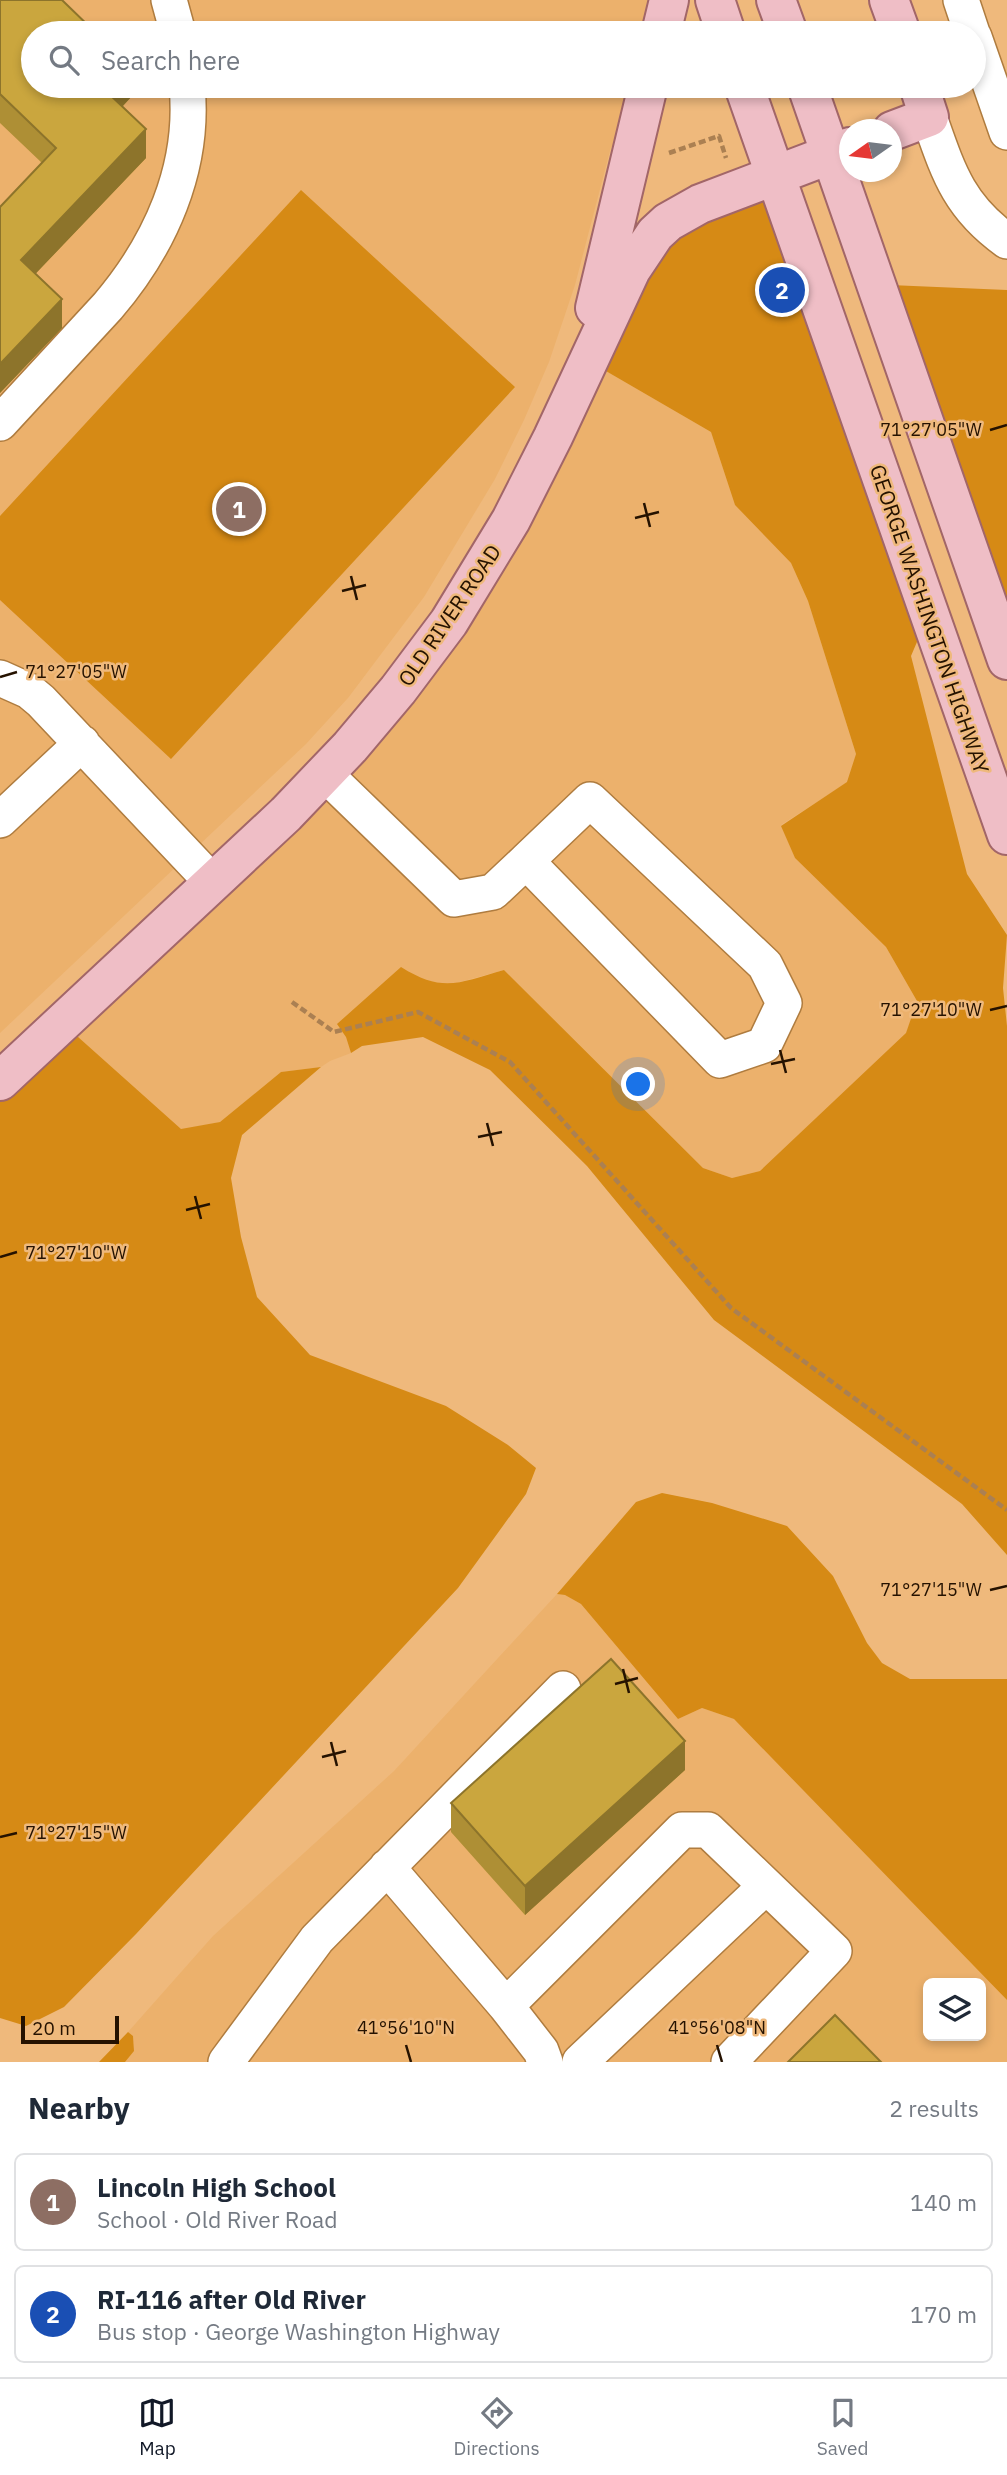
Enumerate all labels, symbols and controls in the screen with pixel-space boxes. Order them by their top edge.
search box [21,21,986,98]
icon: search [45,41,83,79]
text: Search here [101,43,240,77]
north arrow [839,119,902,182]
pin: 2 [759,264,805,316]
text: 71°27'05"W [880,418,982,441]
street label: GEORGE WASHINGTON HIGHWAY [864,461,996,778]
pin: 1 [216,483,262,535]
street label: OLD RIVER ROAD [391,539,507,691]
text: 71°27'05"W [25,660,127,683]
text: 71°27'10"W [880,998,982,1021]
your location [621,1067,655,1101]
text: 71°27'10"W [25,1241,127,1264]
text: 71°27'15"W [880,1578,982,1601]
text: 71°27'15"W [25,1821,127,1844]
map controls [923,1978,986,2041]
button: layers [923,1978,986,2041]
scale bar [21,2013,119,2045]
text: 20 m [32,2016,76,2040]
text: 41°56'10"N [357,2016,455,2039]
text: 41°56'08"N [668,2016,766,2039]
text: Nearby [28,2088,130,2127]
text: 2 results [889,2093,979,2123]
text: Lincoln High School [97,2170,336,2204]
text: 1 [46,2187,60,2217]
text: 140 m [910,2187,977,2217]
text: School · Old River Road [97,2204,338,2234]
text: RI-116 after Old River [97,2282,366,2316]
text: 2 [46,2299,60,2329]
text: 170 m [910,2299,977,2329]
text: Bus stop · George Washington Highway [97,2316,500,2346]
tab: Map [138,2394,176,2460]
tab: Directions [453,2394,540,2460]
tab: Saved [817,2394,869,2460]

